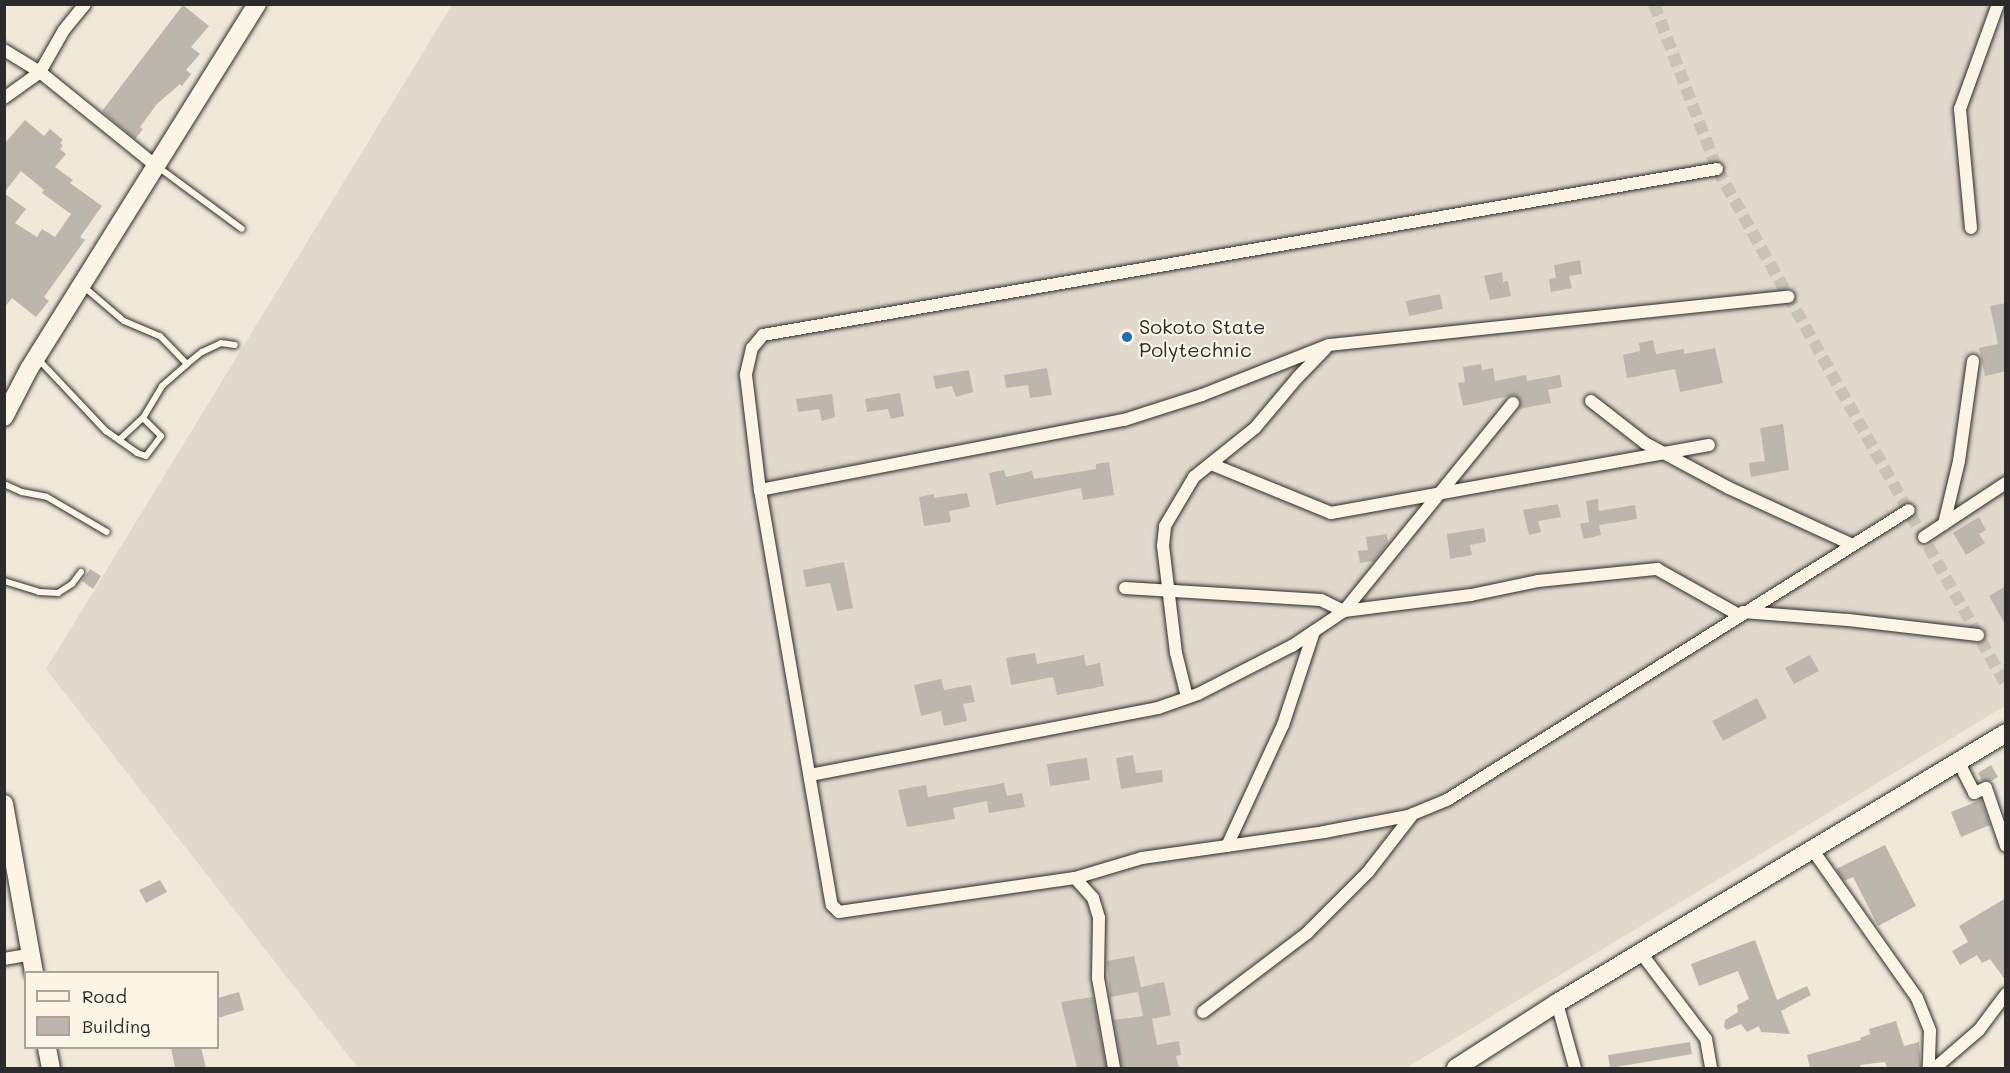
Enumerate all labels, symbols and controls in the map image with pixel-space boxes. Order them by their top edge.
place label: Sokoto State Polytechnic [1139,314,1265,361]
marker: Sokoto State Polytechnic [1120,330,1134,344]
legend [24,971,219,1049]
text: Road [82,984,127,1008]
text: Building [82,1014,150,1038]

